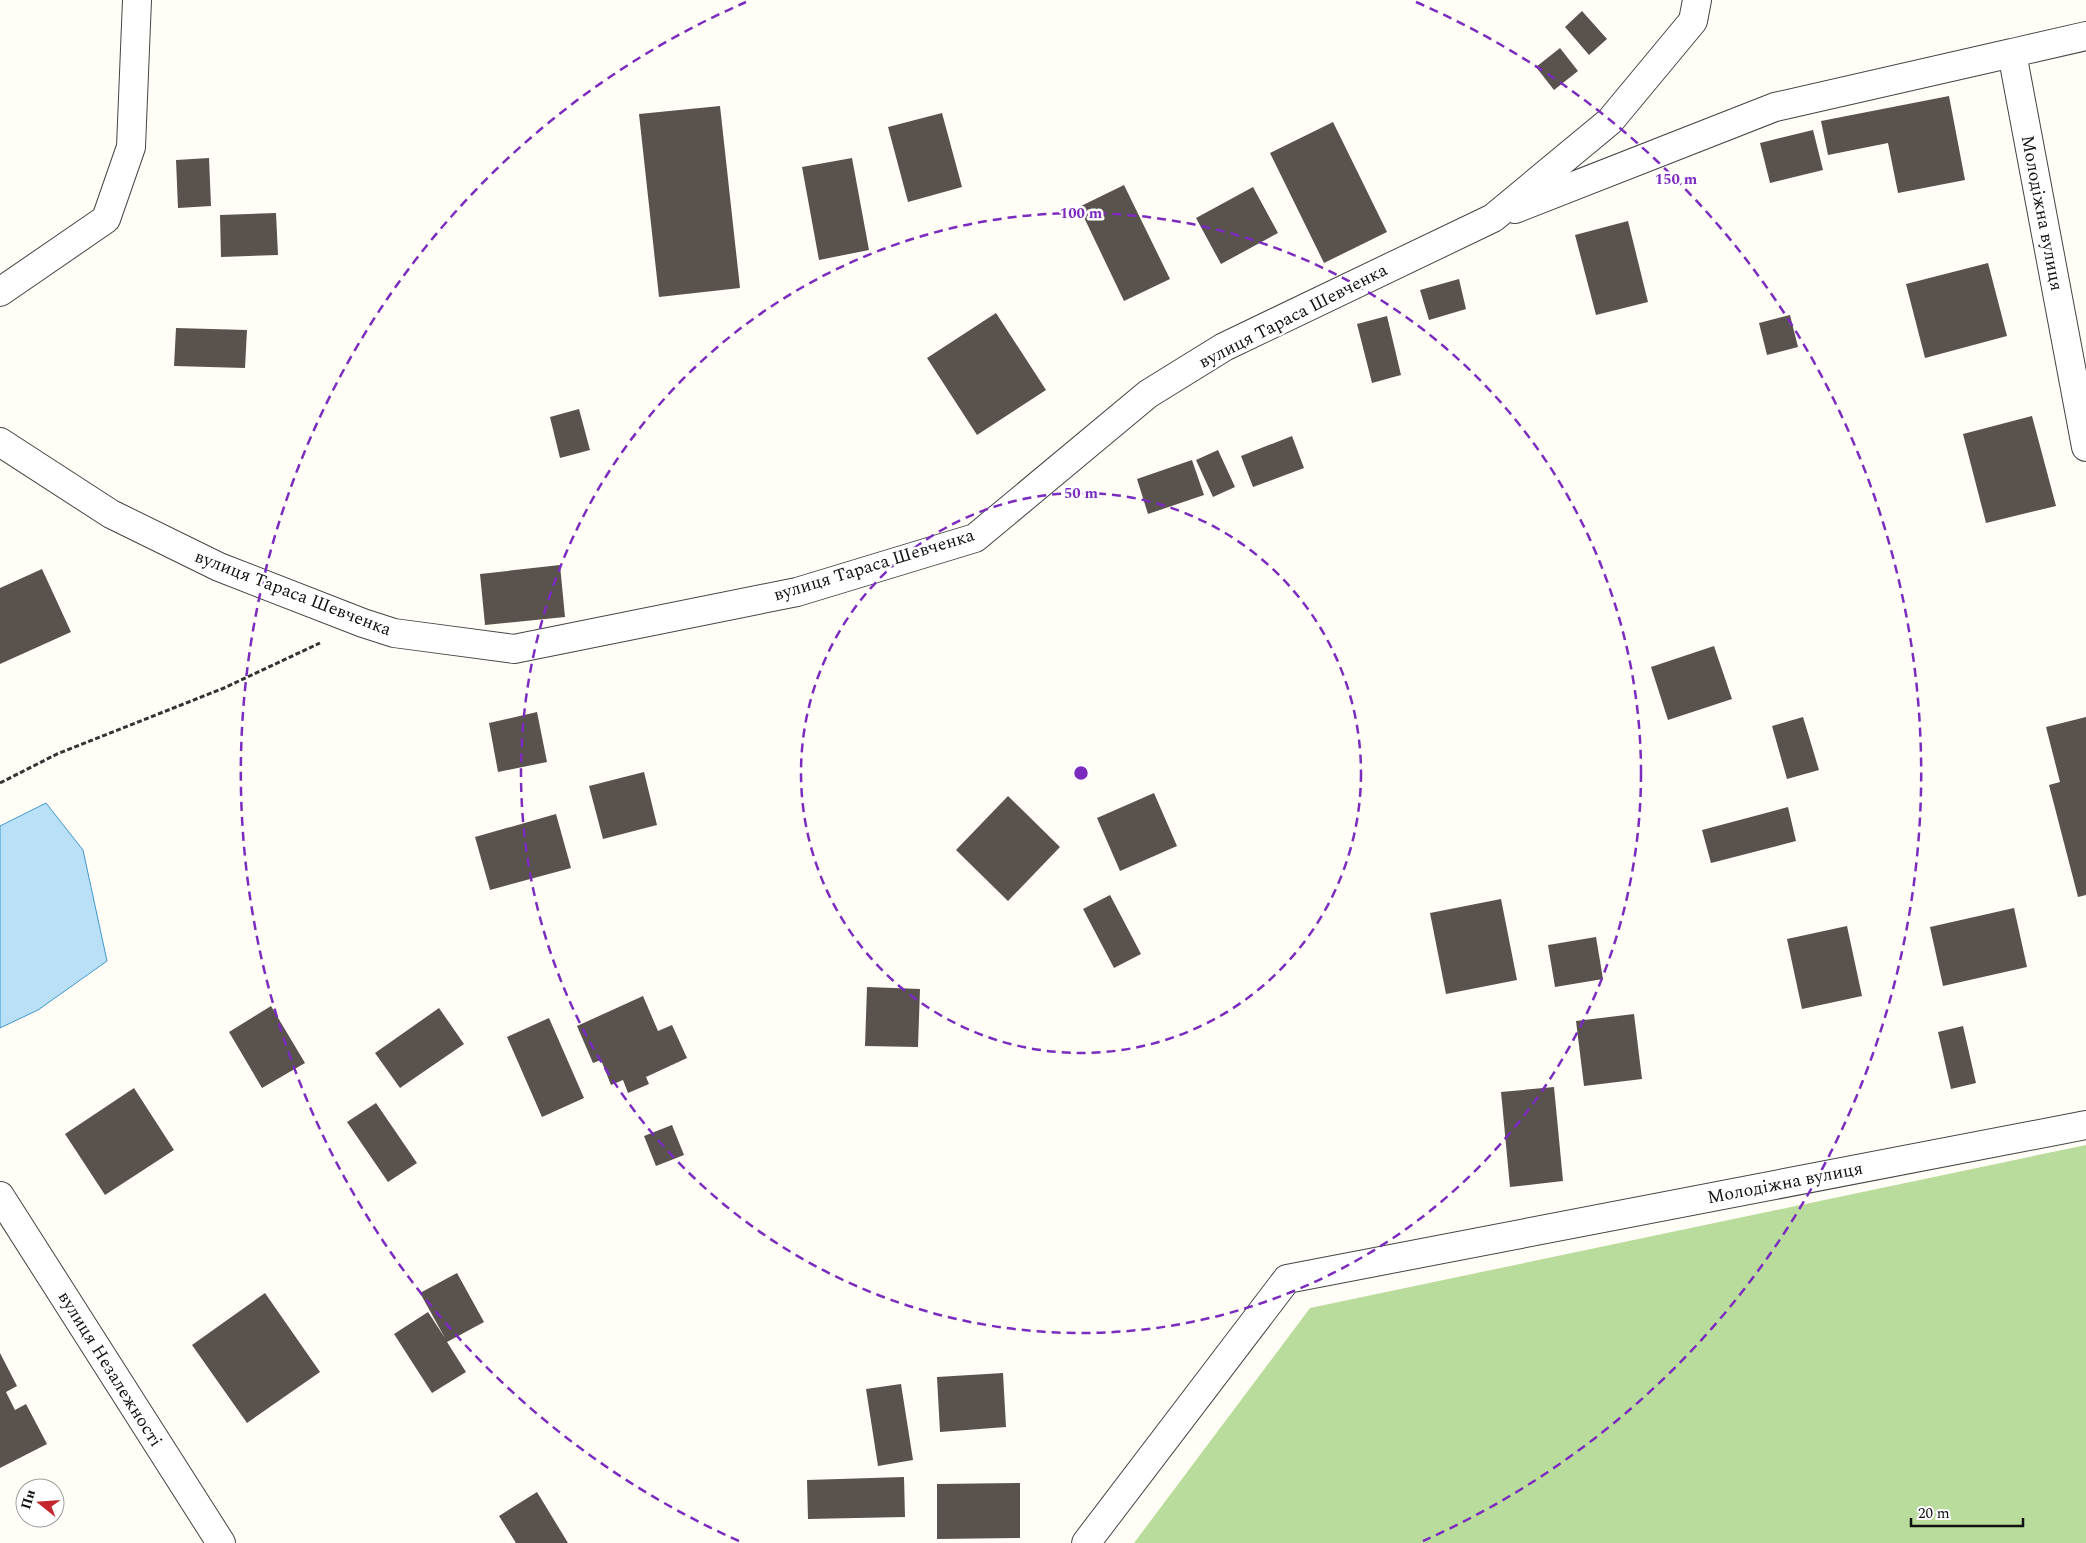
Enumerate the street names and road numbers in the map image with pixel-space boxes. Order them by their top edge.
street label: Молодіжна вулиця [2014,133,2070,293]
street label: вулиця Тараса Шевченка [1194,256,1392,375]
street label: вулиця Тараса Шевченка [770,522,978,608]
street label: вулиця Тараса Шевченка [191,543,395,643]
street label: Молодіжна вулиця [1705,1155,1865,1211]
street label: вулиця Незалежності [51,1286,169,1452]

